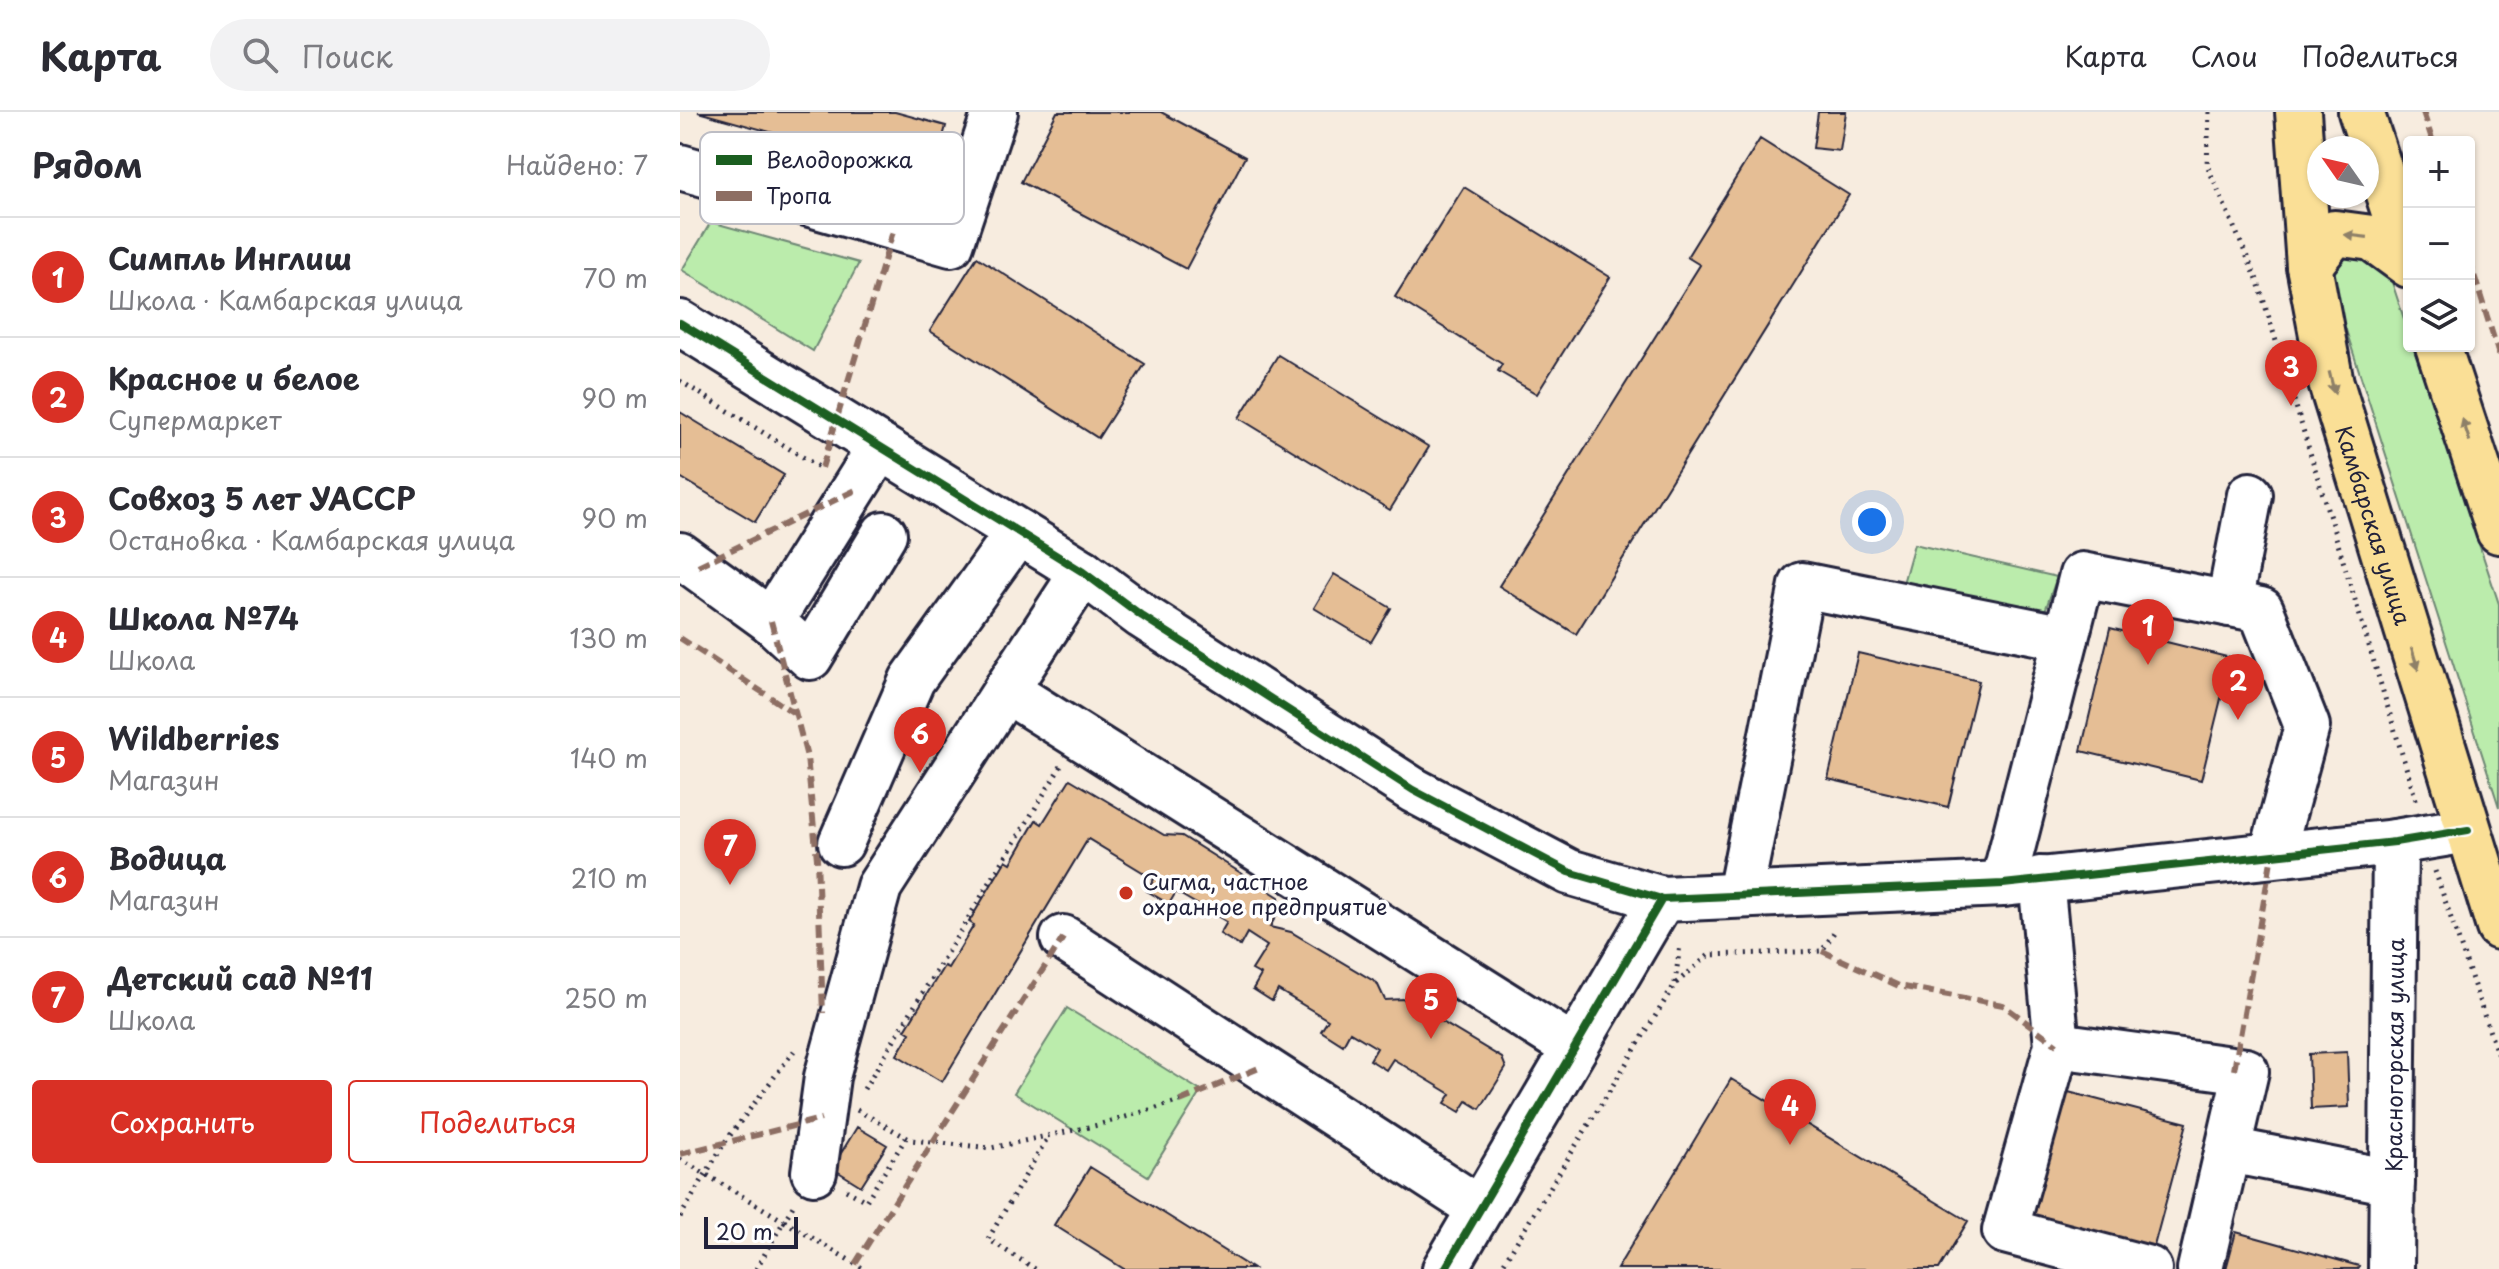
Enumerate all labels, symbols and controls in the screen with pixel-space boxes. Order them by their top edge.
search box [210,19,770,91]
text: Карта [40,27,162,84]
icon: search [238,33,282,77]
text: Поиск [302,33,393,78]
text: Карта [2064,34,2147,77]
text: Слои [2191,34,2258,77]
text: Поделиться [2302,34,2459,77]
legend [700,132,964,224]
north arrow [2307,136,2379,208]
map controls [2403,136,2475,352]
button: + [2403,136,2475,208]
text: Рядом [32,138,143,190]
text: Велодорожка [766,142,913,175]
text: Найдено: 7 [506,145,648,184]
text: Тропа [766,178,832,211]
button: − [2403,208,2475,280]
one-way arrow [2343,229,2368,242]
text: Симпль Инглиш [108,235,352,280]
text: 1 [52,258,64,297]
text: 70 m [583,258,648,297]
text: Школа · Камбарская улица [108,280,463,319]
button: layers [2403,280,2475,352]
pin: 3 [2265,340,2317,406]
text: Красное и белое [108,355,360,400]
one-way arrow [2327,371,2339,396]
text: 2 [49,378,67,417]
text: 90 m [581,378,648,417]
text: Супермаркет [108,400,282,439]
one-way arrow [2459,418,2471,442]
street label: Камбарская улица [2329,421,2421,629]
text: Совхоз 5 лет УАССР [108,475,415,520]
text: 3 [49,498,67,537]
text: 90 m [581,498,648,537]
your location [1852,502,1892,542]
text: Остановка · Камбарская улица [108,520,515,559]
text: Школа №74 [108,595,299,640]
pin: 1 [2122,599,2174,665]
text: 4 [49,618,67,657]
text: 130 m [569,618,648,657]
text: Школа [108,640,195,679]
one-way arrow [2410,647,2422,671]
pin: 2 [2212,654,2264,720]
pin: 6 [894,707,946,773]
text: Wildberries [108,715,280,760]
text: 5 [50,738,66,777]
text: 140 m [570,738,648,777]
text: Магазин [108,760,219,799]
pin: 7 [704,819,756,885]
text: Водица [108,835,227,880]
text: 6 [49,858,67,897]
text: 210 m [571,858,648,897]
place label: Сигма, частное охранное предприятие [1142,864,1387,922]
text: Магазин [108,880,219,919]
marker: Сигма, частное охранное предприятие [1117,884,1135,902]
street label: Красногорская улица [2375,938,2411,1172]
text: Детский сад №11 [108,955,373,1000]
pin: 5 [1405,973,1457,1039]
text: 7 [51,978,65,1017]
text: 250 m [564,978,648,1017]
text: Школа [108,1000,195,1039]
pin: 4 [1764,1079,1816,1145]
button: Сохранить [32,1080,332,1163]
button: Поделиться [348,1080,648,1163]
scale bar [704,1213,798,1249]
text: 20 m [716,1214,773,1247]

